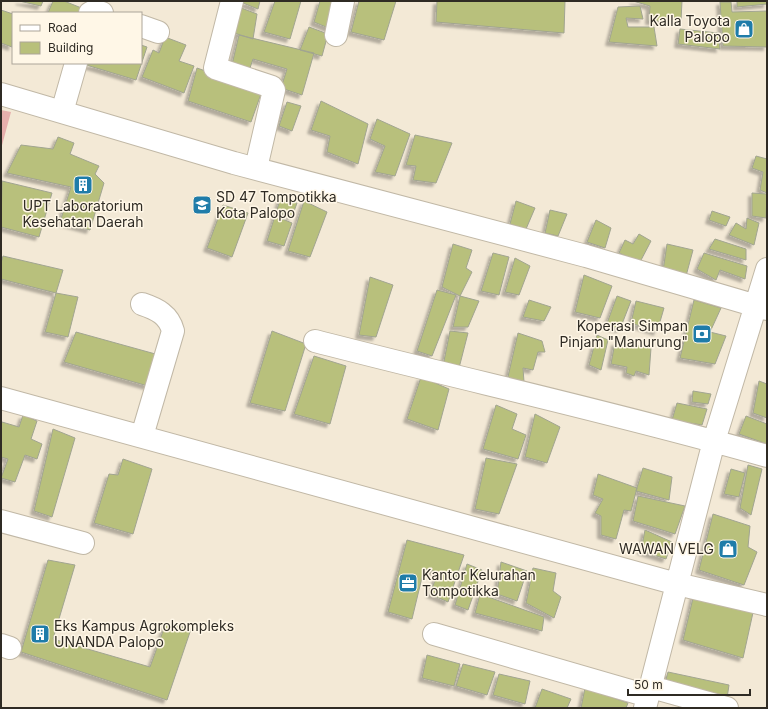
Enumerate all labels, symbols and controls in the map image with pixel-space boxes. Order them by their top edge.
legend [12,12,142,64]
place label: Kalla Toyota Palopo [650,12,730,45]
shop icon: Kalla Toyota Palopo [733,18,755,40]
text: Road [48,20,77,35]
text: Building [48,40,93,55]
building icon: UPT Laboratorium Kesehatan Daerah [72,174,94,196]
place label: SD 47 Tompotikka Kota Palopo [216,188,337,221]
school or university icon: SD 47 Tompotikka Kota Palopo [191,194,213,216]
place label: UPT Laboratorium Kesehatan Daerah [23,197,143,230]
place label: Koperasi Simpan Pinjam "Manurung" [559,317,688,350]
bank icon: Koperasi Simpan Pinjam "Manurung" [691,323,713,345]
shop icon: WAWAN VELG [717,538,739,560]
place label: WAWAN VELG [619,540,714,557]
place label: Kantor Kelurahan Tompotikka [422,566,536,599]
office icon: Kantor Kelurahan Tompotikka [397,572,419,594]
place label: Eks Kampus Agrokompleks UNANDA Palopo [54,617,234,650]
building icon: Eks Kampus Agrokompleks UNANDA Palopo [29,623,51,645]
scale bar [628,671,750,697]
text: 50 m [634,677,663,692]

